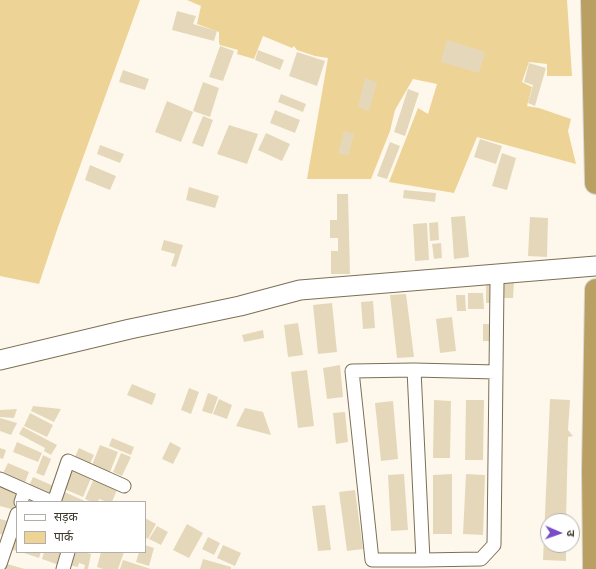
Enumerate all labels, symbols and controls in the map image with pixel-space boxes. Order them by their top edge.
legend [16,501,146,553]
text: सड़क [54,509,78,524]
north arrow [540,513,580,553]
text: पार्क [54,529,73,544]
text: उ [564,530,578,537]

